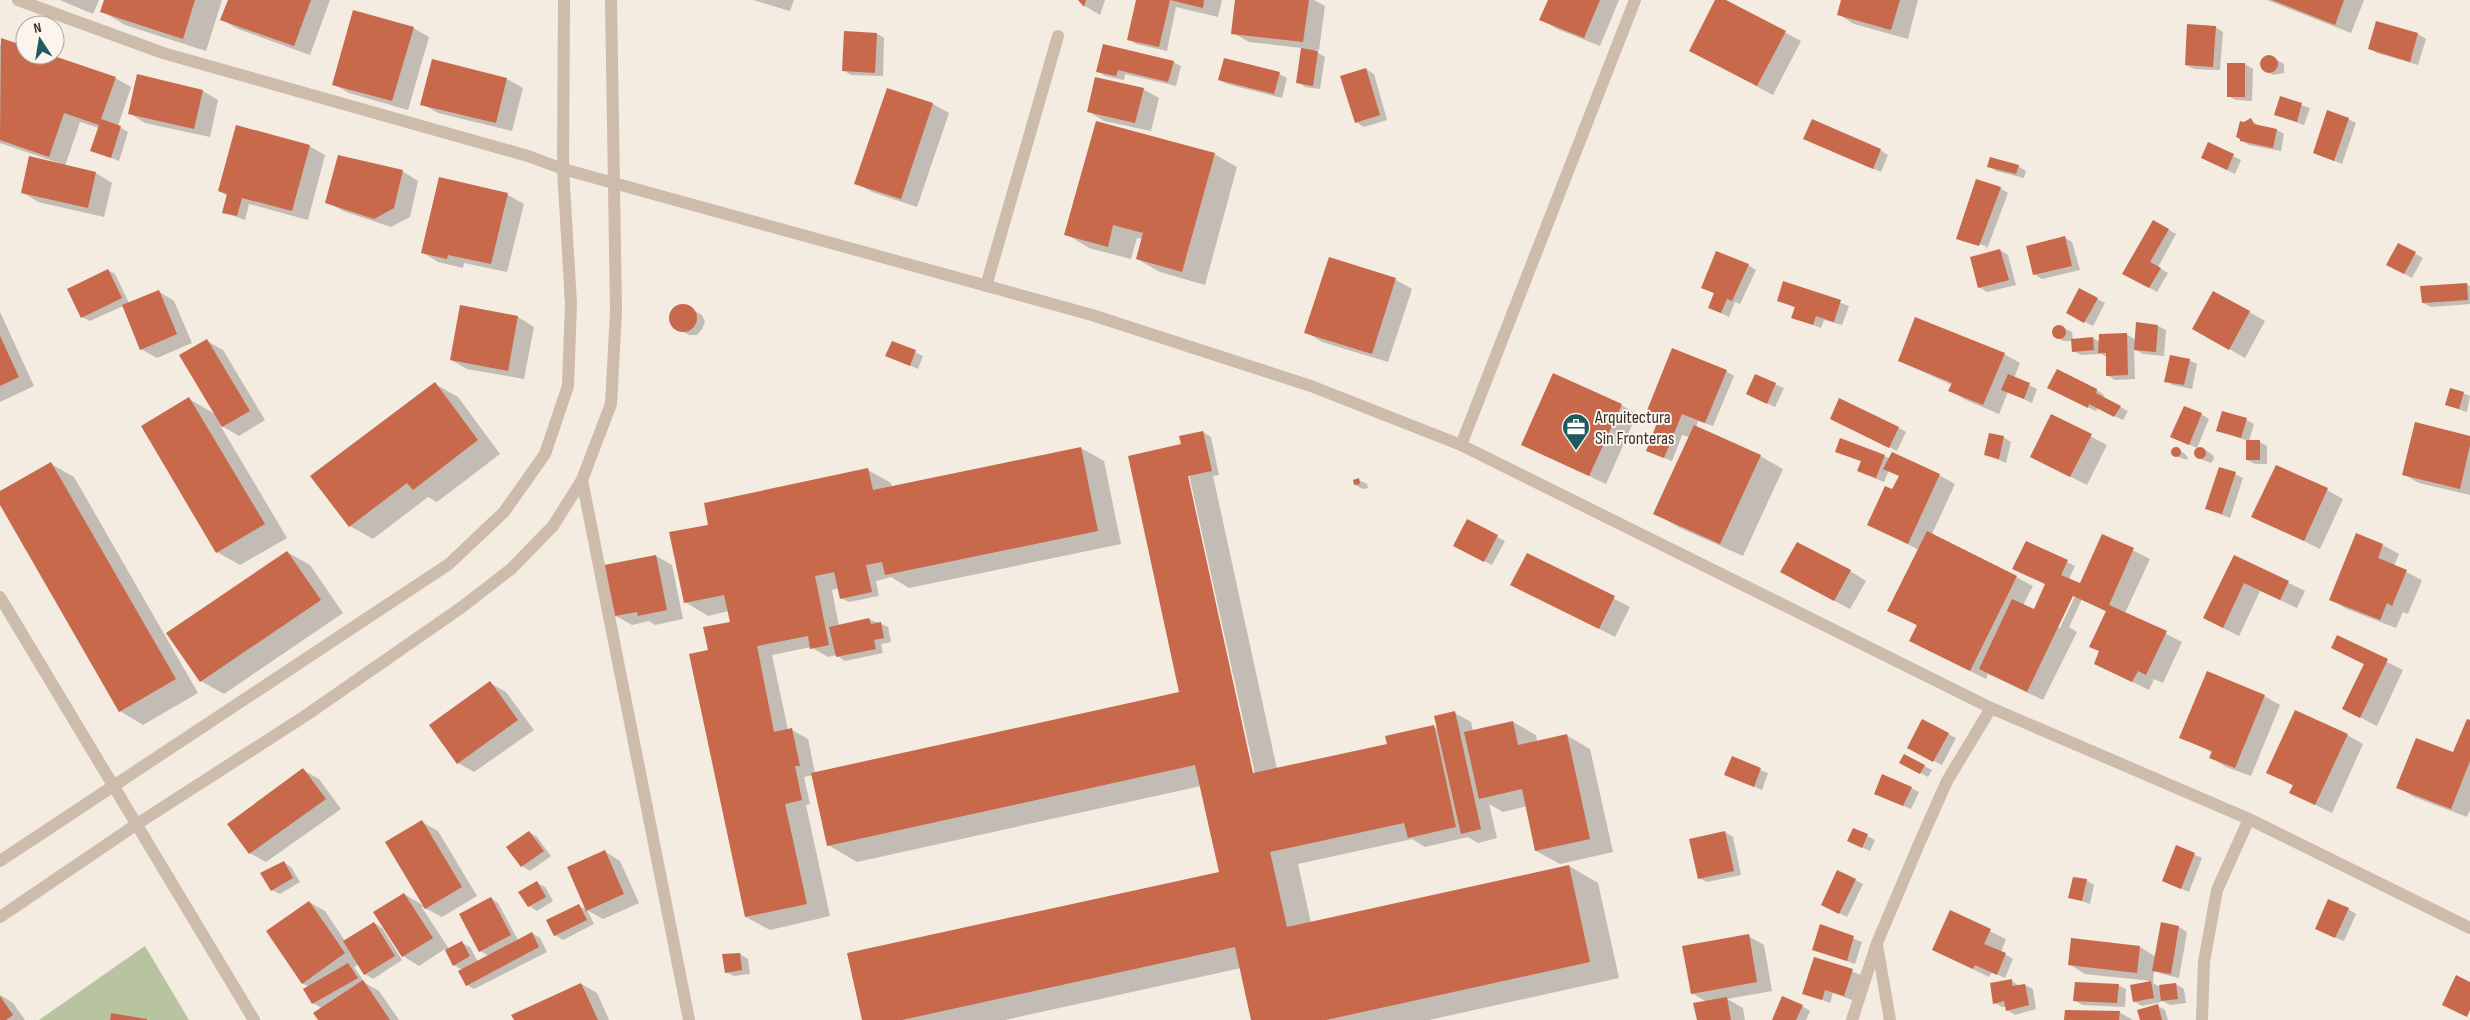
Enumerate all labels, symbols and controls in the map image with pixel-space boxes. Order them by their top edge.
north arrow [15,15,65,65]
text: N [32,19,43,37]
place label: Arquitectura Sin Fronteras [1594,407,1674,449]
office icon: Arquitectura Sin Fronteras [1561,412,1591,451]

